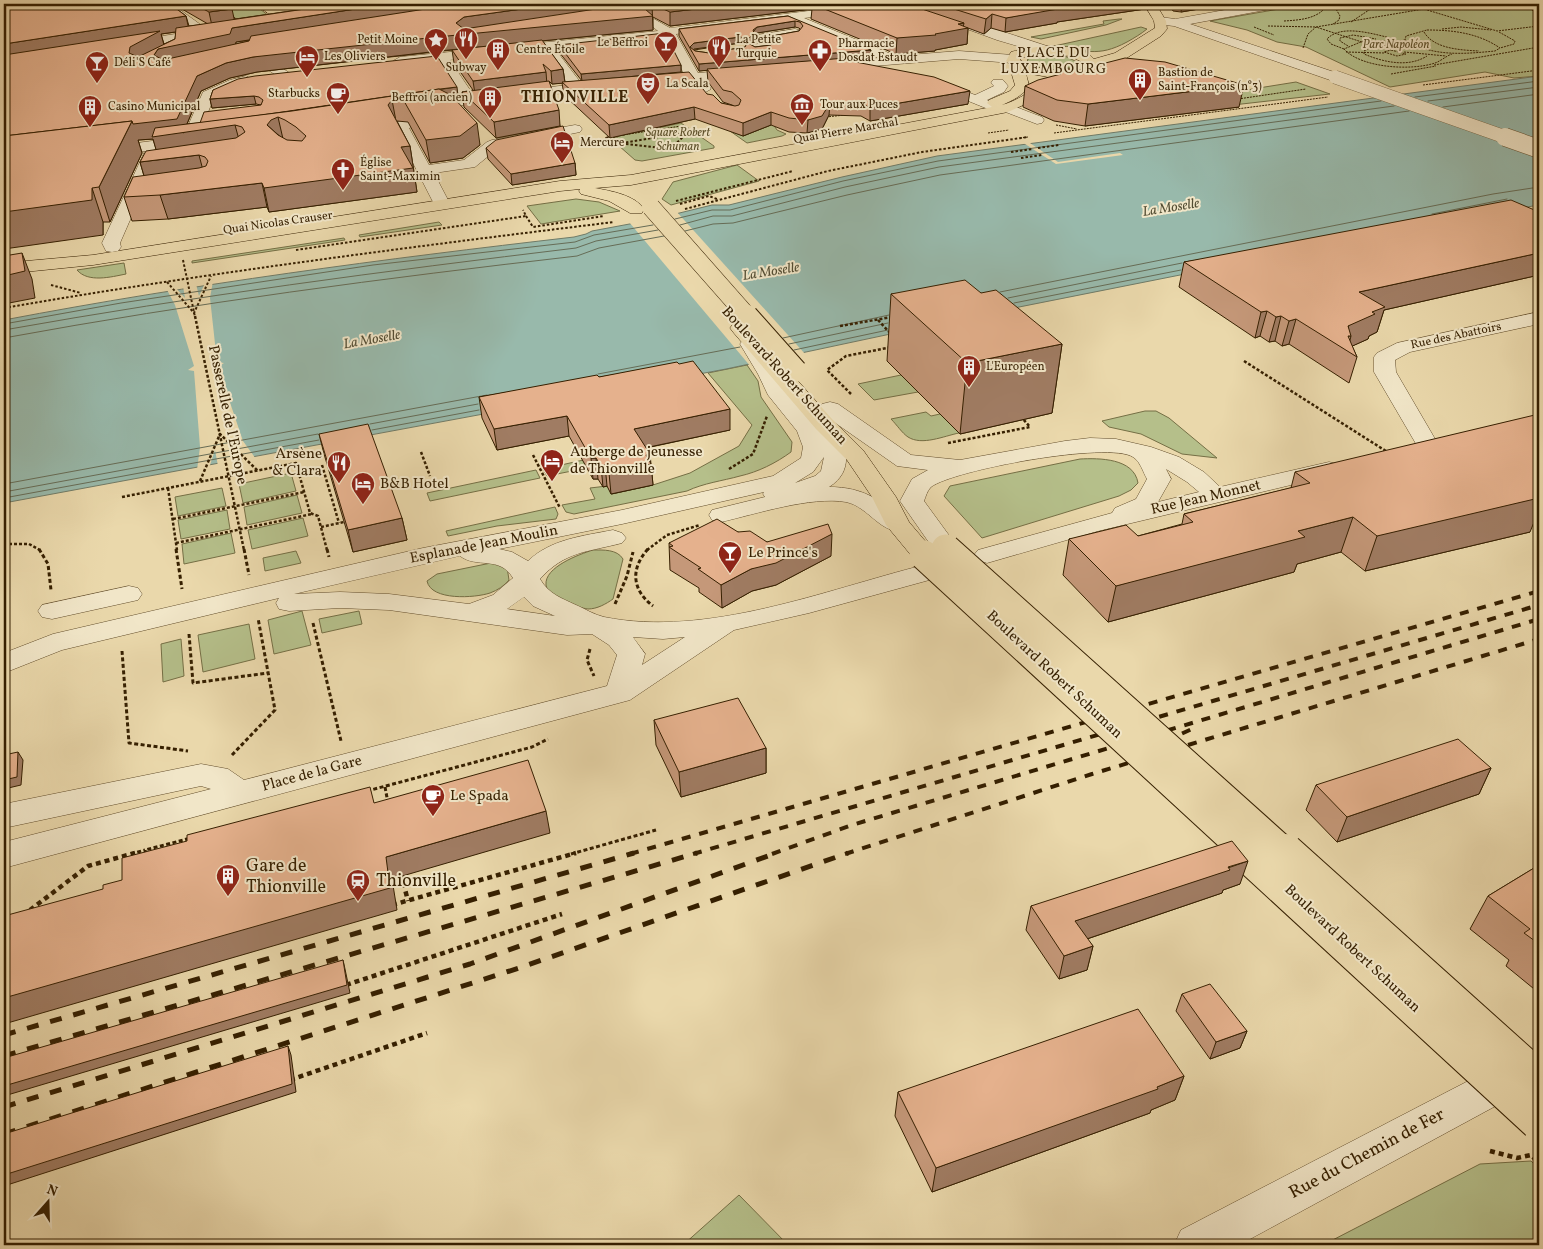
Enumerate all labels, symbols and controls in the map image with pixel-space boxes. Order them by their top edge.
restaurant icon: Subway [453,26,479,60]
place icon: Petit Moine [423,27,449,61]
bar icon: Le Beffroi [653,30,679,64]
place label: Petit Moine [357,32,418,48]
place label: La Petite Turquie [736,32,781,62]
restaurant icon: La Petite Turquie [706,34,732,68]
place label: Le Beffroi [597,35,648,51]
place label: Pharmacie Dosdat Estaudt [838,36,918,66]
building icon: Centre Étoile [485,37,511,71]
park label: Parc Napoléon [1363,37,1429,53]
pharmacy icon: Pharmacie Dosdat Estaudt [807,38,833,72]
place label: Centre Étoile [516,41,585,58]
hotel icon: Les Oliviers [294,44,320,78]
district label: PLACE DU LUXEMBOURG [1001,44,1107,79]
place label: Les Oliviers [324,49,386,65]
bar icon: Déli'S Café [84,50,110,84]
place label: Déli'S Café [114,55,171,71]
place label: Subway [445,60,487,76]
place label: Bastion de Saint-François (n°3) [1158,65,1262,95]
building icon: Bastion de Saint-François (n°3) [1127,67,1153,101]
theatre icon: La Scala [635,71,661,105]
place label: La Scala [666,76,709,92]
cafe icon: Starbucks [325,81,351,115]
building icon: Beffroi (ancien) [477,85,503,119]
place label: Starbucks [268,86,320,102]
district label: THIONVILLE [521,87,629,109]
place label: Beffroi (ancien) [391,90,472,106]
museum icon: Tour aux Puces [789,92,815,126]
building icon: Casino Municipal [77,94,103,128]
place label: Tour aux Puces [820,97,898,113]
place label: Casino Municipal [108,99,201,115]
street label: Quai Pierre Marchal [792,114,900,148]
park label: Square Robert Schuman [646,125,711,155]
hotel icon: Mercure [549,130,575,164]
place label: Mercure [580,135,625,151]
place label: Église Saint-Maximin [360,154,440,185]
church icon: Église Saint-Maximin [330,157,356,191]
water label: La Moselle [1141,194,1201,222]
street label: Quai Nicolas Crauser [222,207,334,239]
water label: La Moselle [741,258,801,286]
street label: Boulevard Robert Schuman [716,302,852,450]
street label: Rue des Abattoirs [1409,319,1503,353]
water label: La Moselle [342,326,402,354]
street label: Passerelle de l'Europe [202,343,252,487]
building icon: L'Européen [956,354,982,388]
place label: L'Européen [986,359,1045,375]
place label: Auberge de jeunesse de Thionville [570,442,703,480]
place label: Arsène & Clara [272,444,322,482]
hotel icon: Auberge de jeunesse de Thionville [539,448,565,482]
restaurant icon: Arsène & Clara [326,450,352,484]
hotel icon: B&B Hotel [350,471,376,505]
place label: B&B Hotel [380,474,449,495]
street label: Rue Jean Monnet [1149,475,1263,521]
street label: Esplanade Jean Moulin [408,520,560,570]
bar icon: Le Prince's [717,540,743,574]
place label: Le Prince's [748,543,818,564]
street label: Boulevard Robert Schuman [981,606,1127,744]
street label: Place de la Gare [260,751,364,797]
cafe icon: Le Spada [420,783,446,817]
place label: Le Spada [450,786,509,807]
place label: Gare de Thionville [246,854,326,900]
building icon: Gare de Thionville [215,863,241,897]
station icon: Thionville [345,868,371,902]
place label: Thionville [376,869,456,894]
street label: Boulevard Robert Schuman [1279,880,1425,1018]
street label: Rue du Chemin de Fer [1285,1102,1450,1206]
north arrow [22,1176,72,1226]
text: N [44,1181,60,1202]

